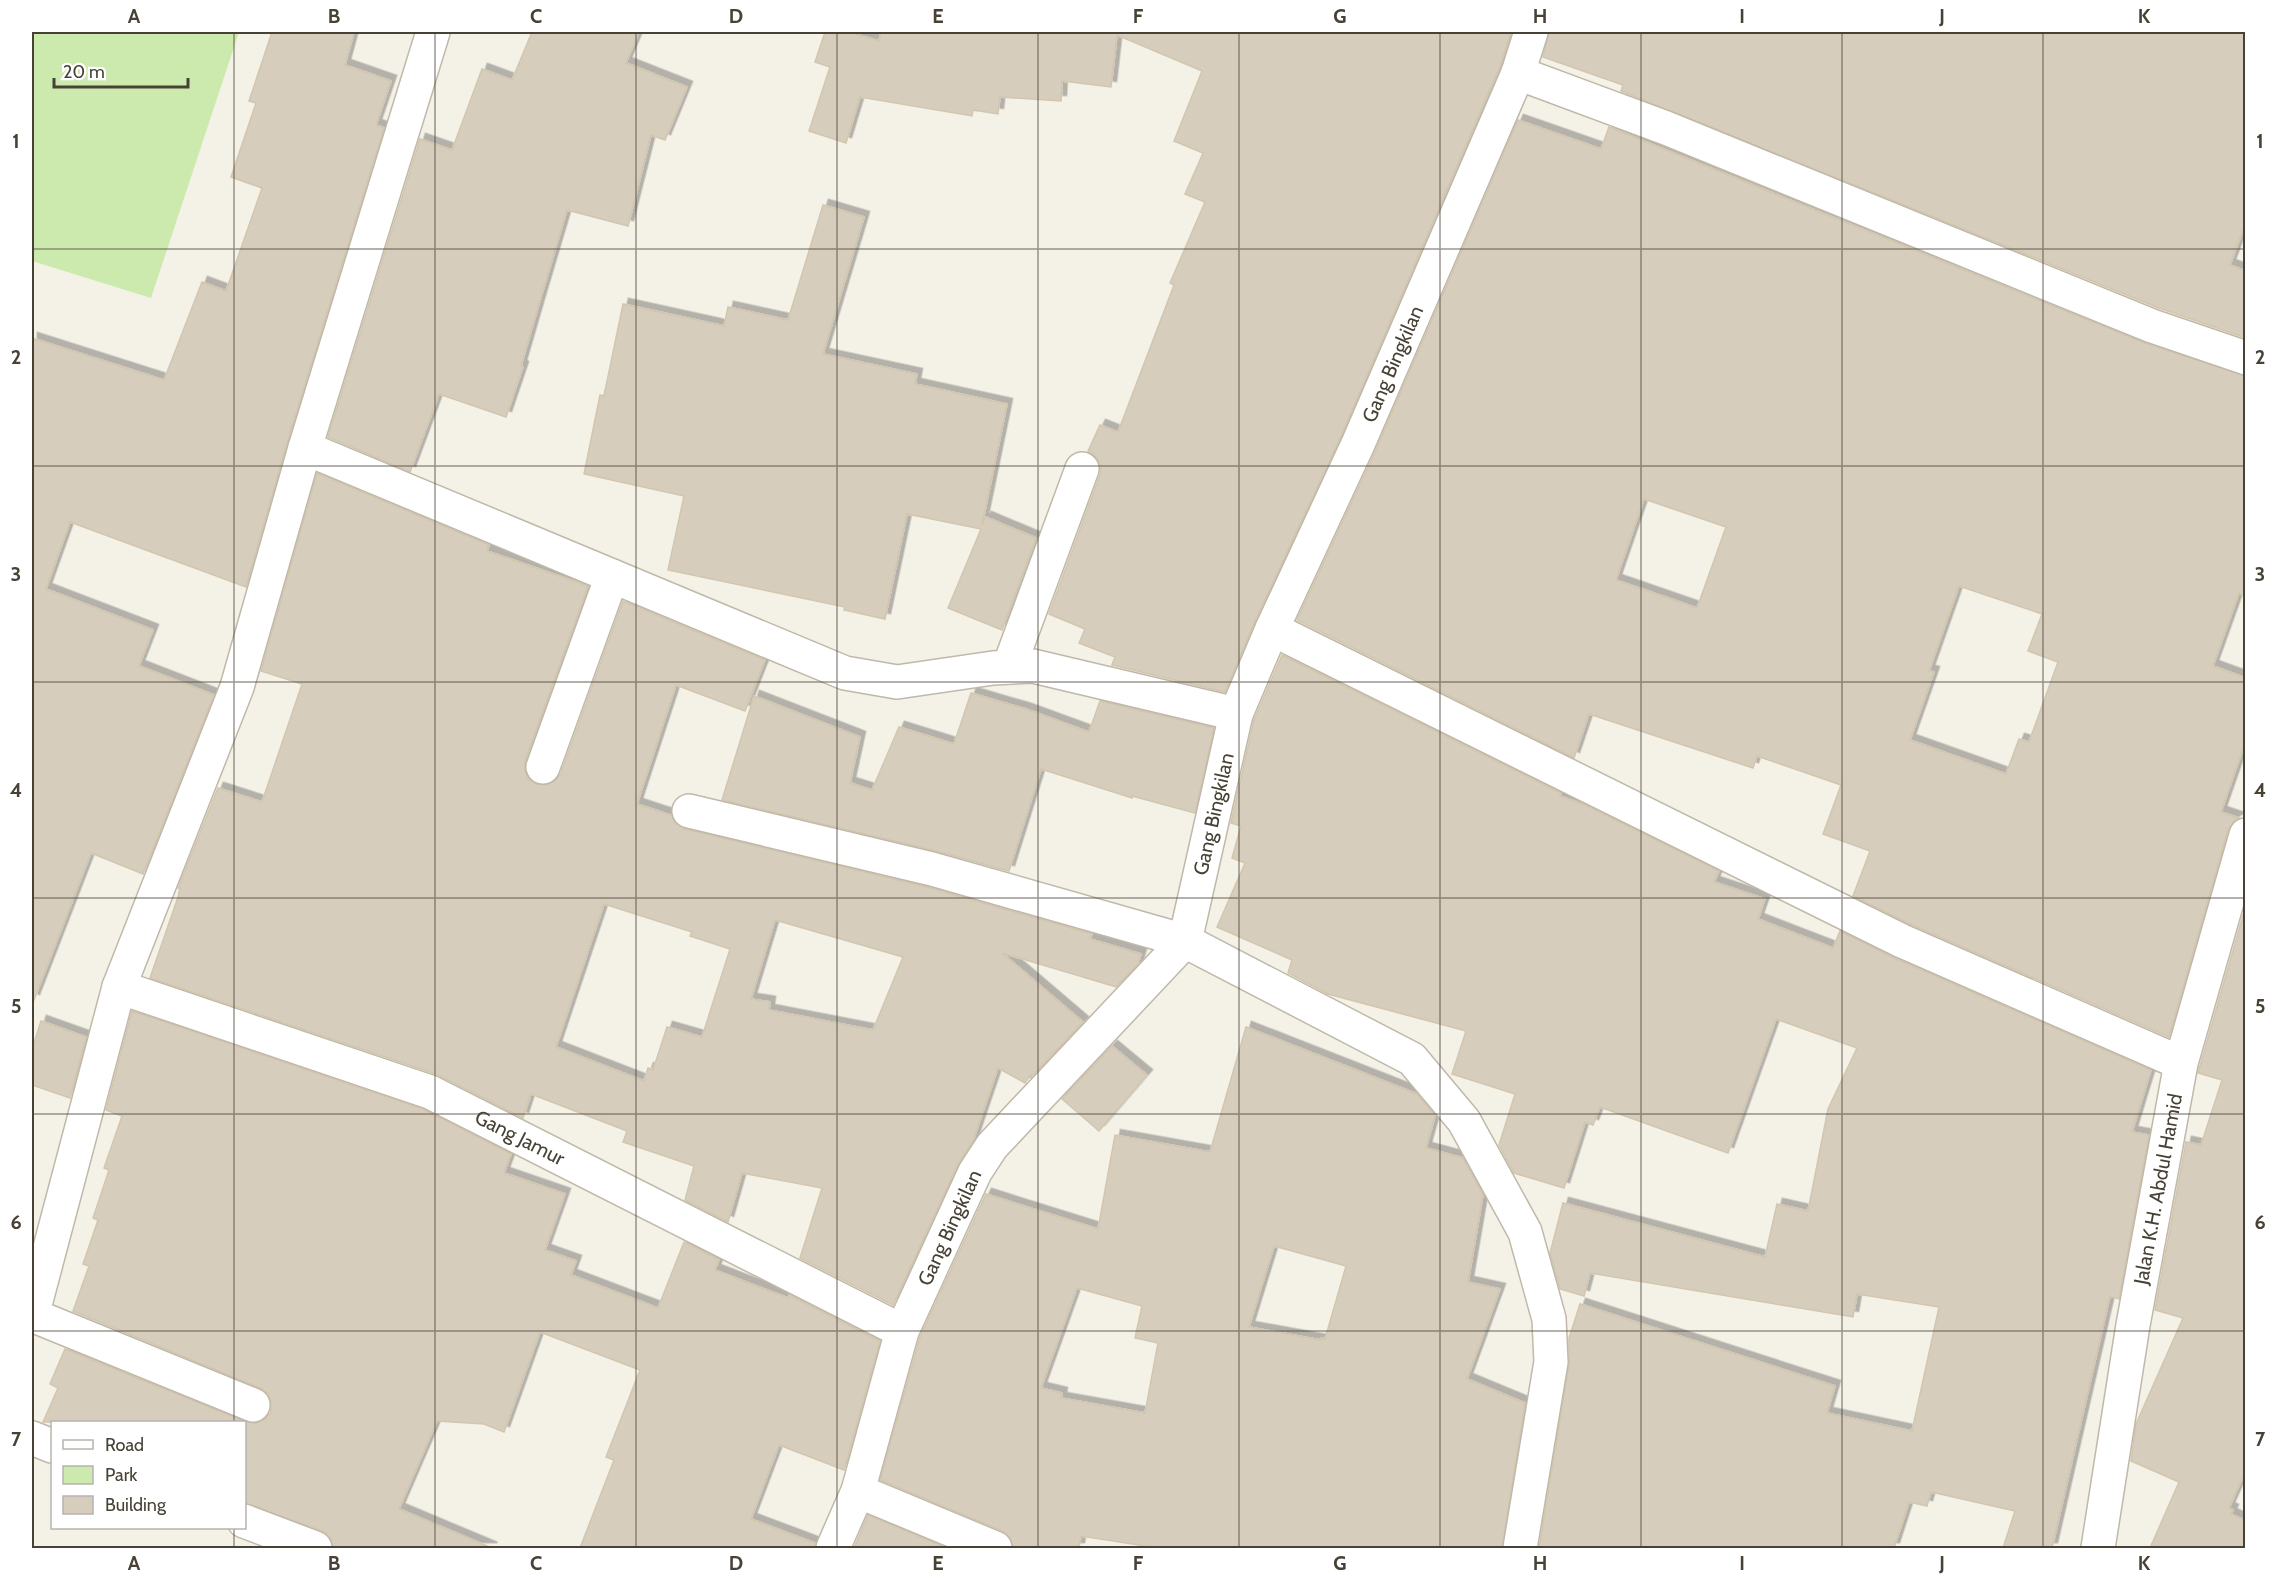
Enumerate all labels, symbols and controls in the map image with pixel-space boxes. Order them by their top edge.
text: A [128,4,141,28]
text: B [328,4,340,28]
text: C [530,4,542,28]
text: D [729,4,743,28]
text: E [932,4,944,28]
text: F [1133,4,1144,28]
text: G [1333,4,1347,28]
text: H [1533,4,1547,28]
text: I [1739,4,1745,28]
text: J [1938,4,1945,28]
text: K [2138,4,2151,28]
scale bar [54,51,188,89]
text: 20 m [63,61,105,83]
text: 1 [12,129,20,153]
text: 1 [2256,129,2264,153]
street label: Gang Bingkilan [1357,302,1428,426]
text: 2 [11,345,21,369]
text: 2 [2255,345,2265,369]
text: 3 [11,562,21,586]
text: 3 [2255,562,2265,586]
street label: Gang Bingkilan [1188,750,1239,877]
text: 4 [10,778,22,802]
text: 4 [2254,778,2266,802]
text: 5 [11,994,21,1018]
text: 5 [2255,994,2265,1018]
street label: Jalan K.H. Abdul Hamid [2128,1092,2187,1287]
street label: Gang Jamur [471,1105,569,1171]
street label: Gang Bingkilan [913,1166,986,1289]
text: 6 [10,1210,22,1234]
text: 6 [2254,1210,2266,1234]
legend [51,1421,246,1529]
text: 7 [11,1427,22,1451]
text: 7 [2255,1427,2266,1451]
text: Road [105,1434,144,1456]
text: Park [105,1464,138,1486]
text: Building [105,1494,167,1516]
text: A [128,1551,141,1575]
text: B [328,1551,340,1575]
text: C [530,1551,542,1575]
text: D [729,1551,743,1575]
text: E [932,1551,944,1575]
text: F [1133,1551,1144,1575]
text: G [1333,1551,1347,1575]
text: H [1533,1551,1547,1575]
text: I [1739,1551,1745,1575]
text: J [1938,1551,1945,1575]
text: K [2138,1551,2151,1575]

